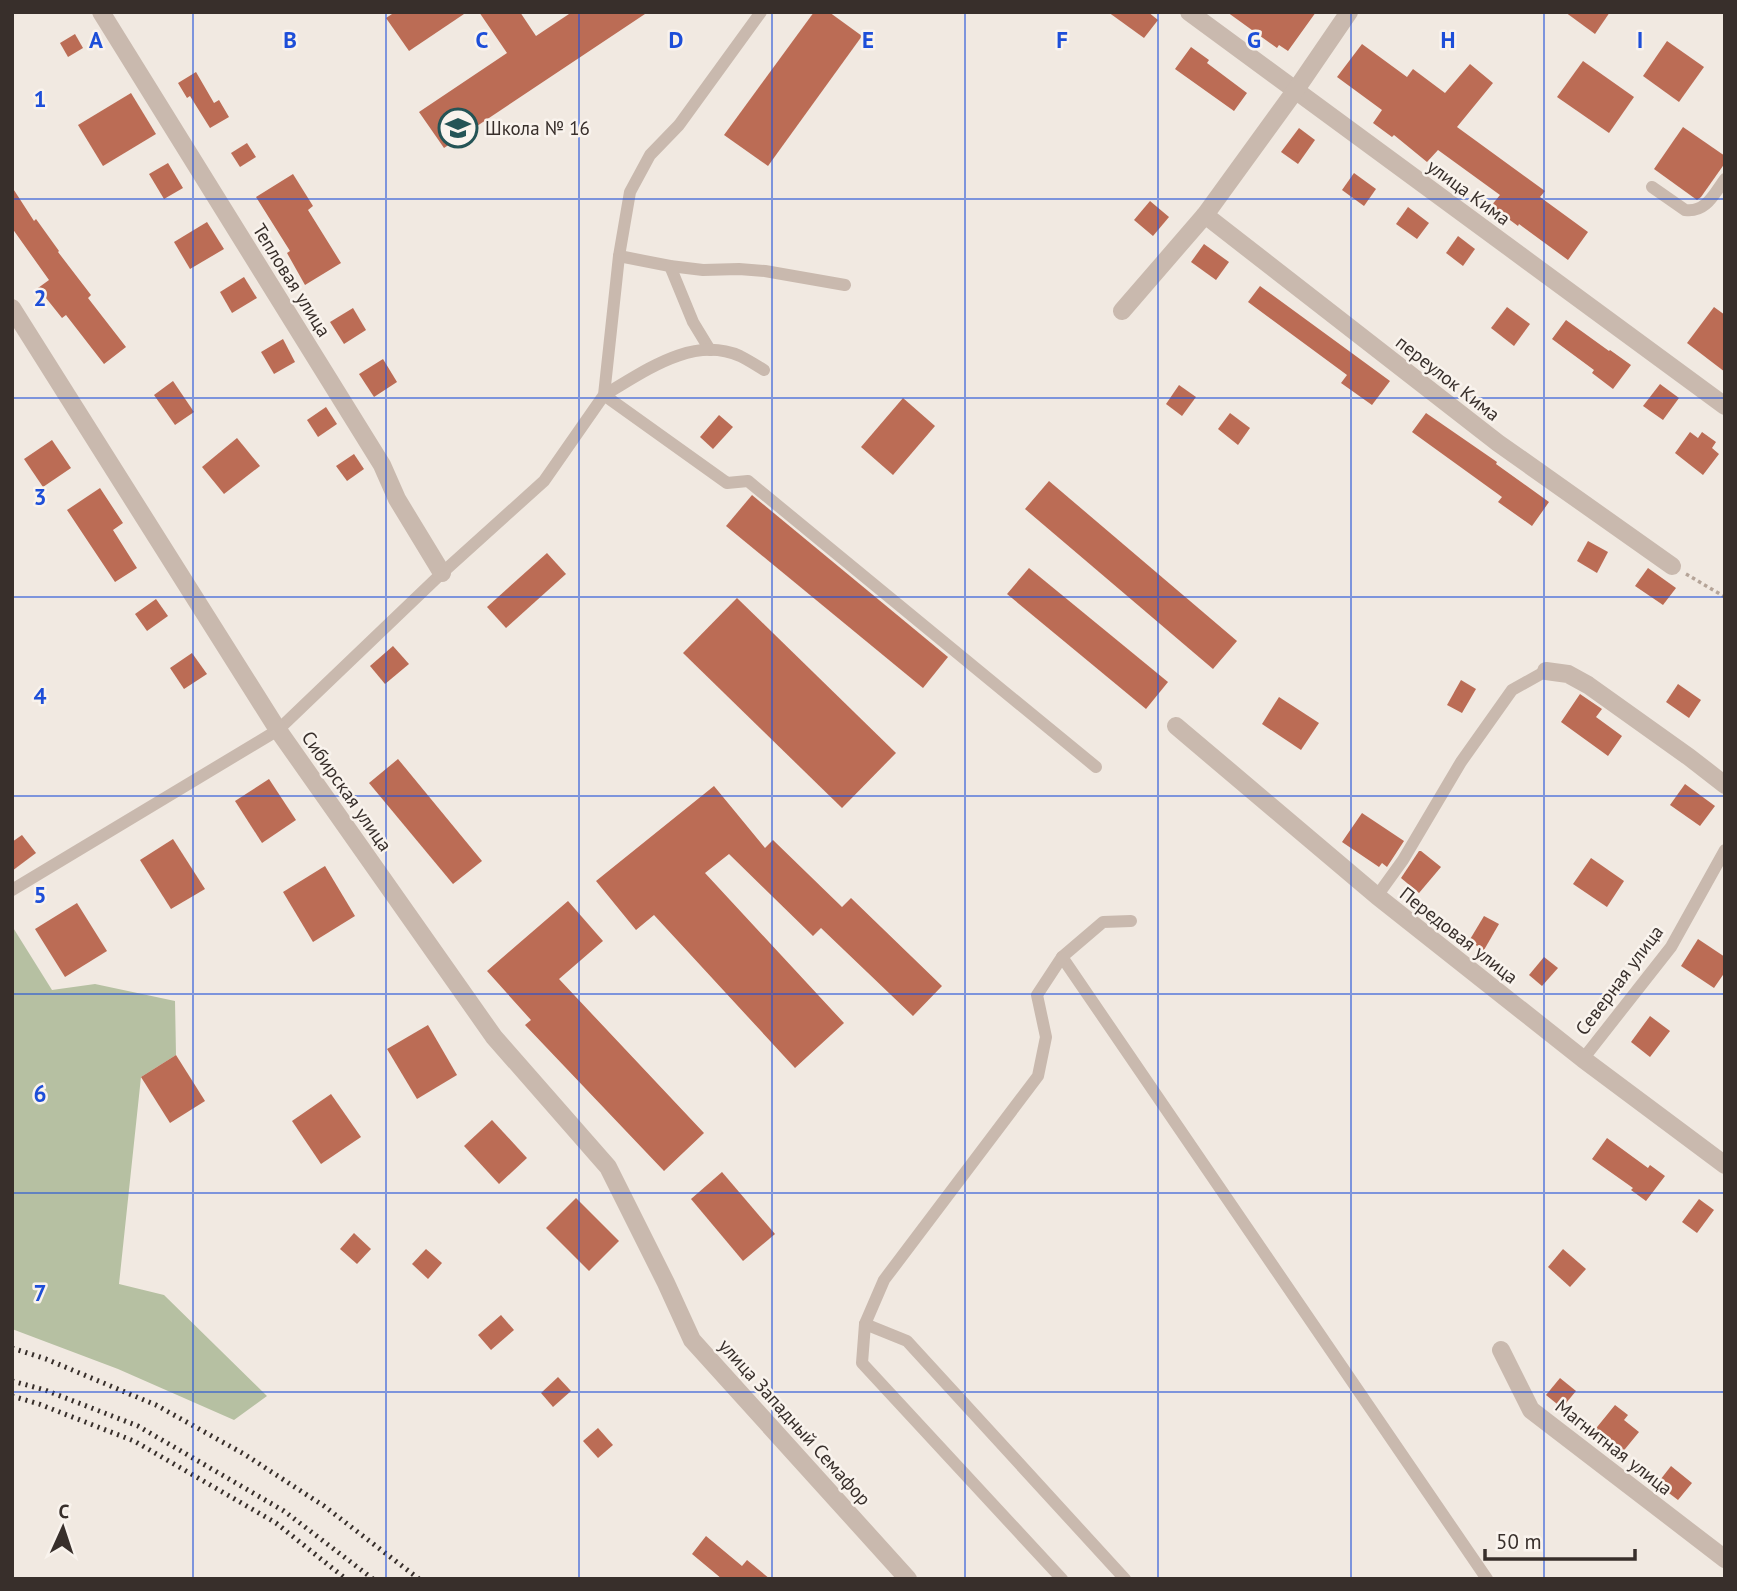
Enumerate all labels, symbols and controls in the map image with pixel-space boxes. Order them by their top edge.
text: A [89,25,103,54]
text: B [283,25,297,54]
text: C [476,25,489,54]
text: D [669,25,683,54]
text: E [862,25,874,54]
text: F [1056,25,1068,54]
text: G [1247,25,1261,54]
text: H [1441,25,1455,54]
text: I [1637,25,1643,54]
text: 1 [33,84,47,113]
school or university icon: Школа № 16 [437,107,479,149]
place label: Школа № 16 [485,116,590,140]
street label: улица Кима [1423,154,1515,230]
street label: Тепловая улица [248,219,336,341]
text: 2 [33,283,47,312]
street label: переулок Кима [1391,330,1505,426]
text: 3 [33,482,47,511]
text: 4 [33,681,47,710]
street label: Сибирская улица [297,726,397,856]
text: 5 [33,880,47,909]
street label: Передовая улица [1395,881,1523,989]
street label: Северная улица [1570,920,1668,1040]
text: 6 [33,1079,47,1108]
text: 7 [33,1278,47,1307]
street label: улица Западный Семафор [714,1334,876,1510]
street label: Магнитная улица [1551,1394,1677,1500]
north arrow [28,1493,98,1563]
text: С [58,1499,70,1523]
scale bar [1485,1518,1636,1562]
text: 50 m [1496,1528,1542,1555]

